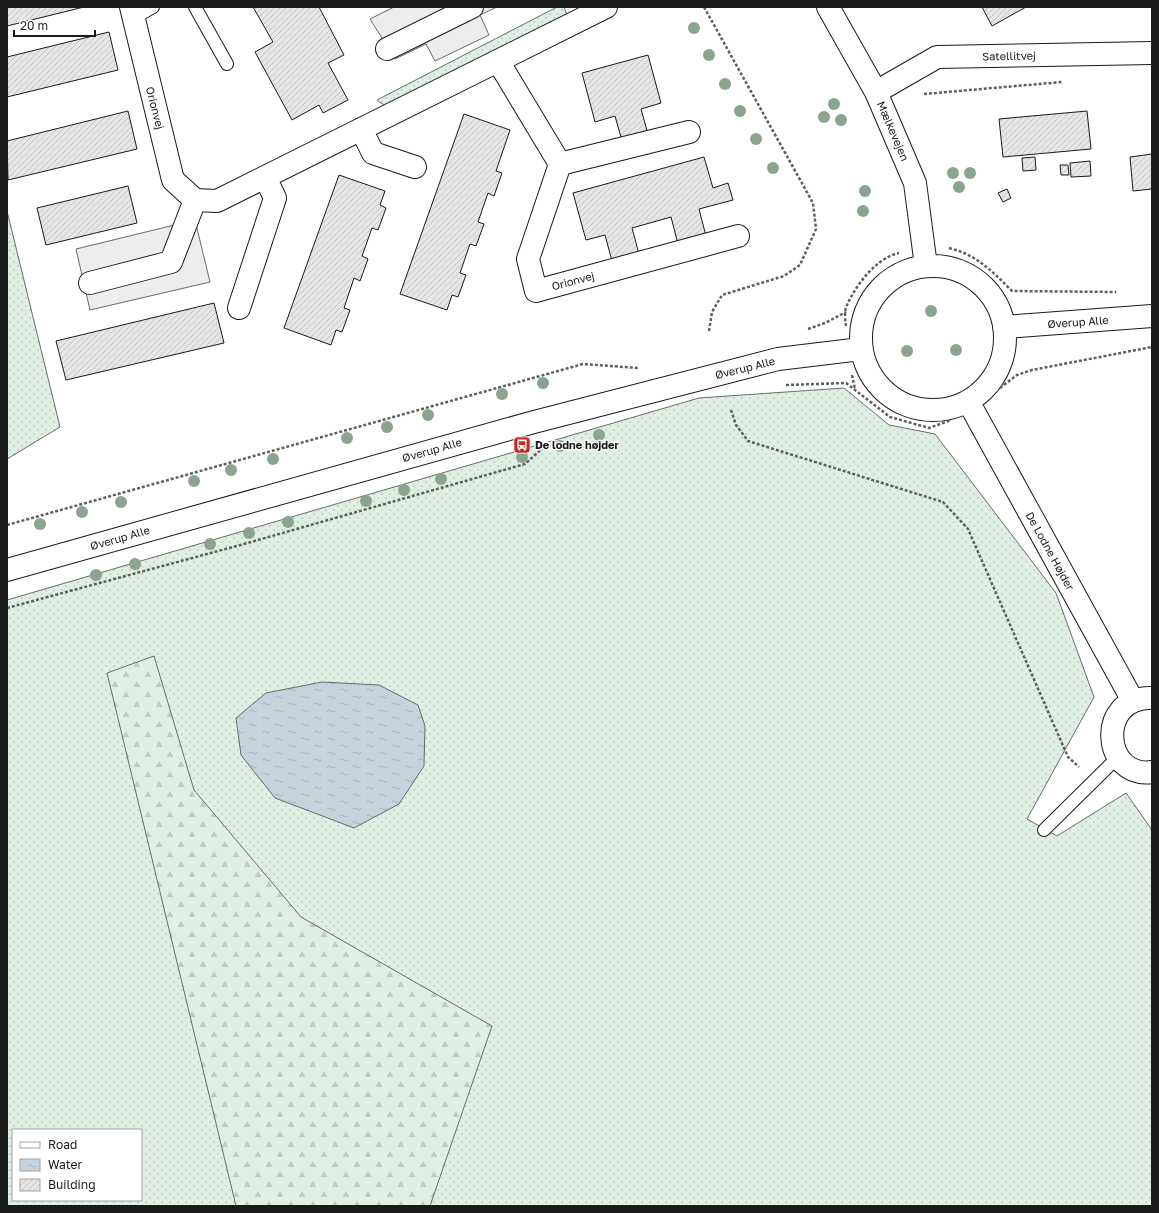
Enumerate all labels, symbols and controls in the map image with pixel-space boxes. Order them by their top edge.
scale bar [14,12,95,38]
text: 20 m [20,18,48,33]
street label: Satellitvej [982,49,1036,62]
street label: Orionvej [144,85,167,131]
street label: Mælkevejen [875,99,912,163]
street label: Orionvej [550,269,596,292]
street label: Øverup Alle [1047,313,1109,330]
street label: Øverup Alle [714,354,776,381]
street label: Øverup Alle [401,435,463,464]
bus stop icon: De lodne højder [512,435,532,455]
place label: De lodne højder [535,438,620,451]
street label: De Lodne Højder [1024,509,1078,593]
street label: Øverup Alle [89,523,151,552]
legend [12,1129,142,1201]
text: Road [48,1137,77,1152]
text: Water [48,1157,82,1172]
text: Building [48,1177,96,1192]

